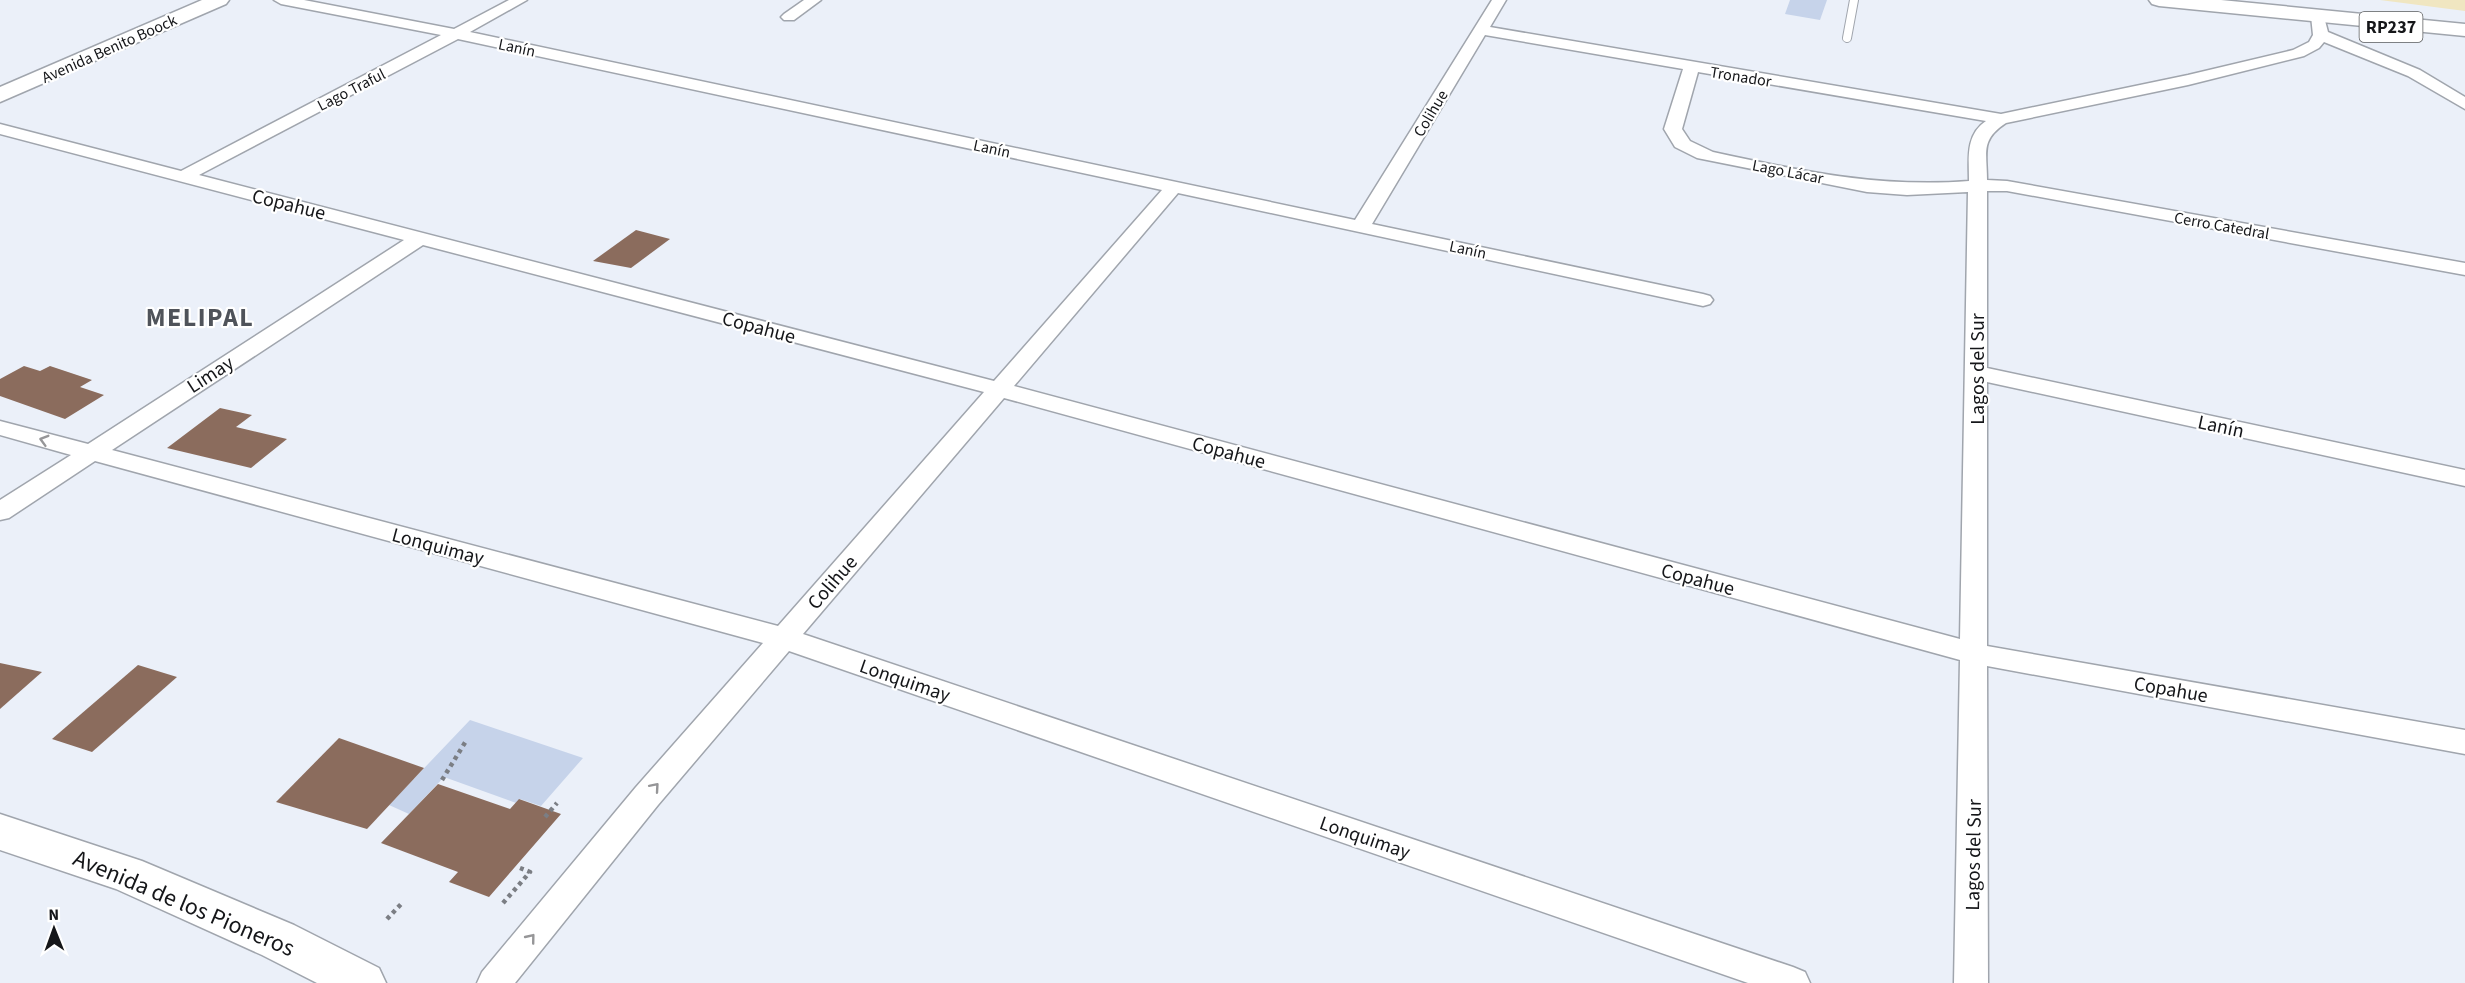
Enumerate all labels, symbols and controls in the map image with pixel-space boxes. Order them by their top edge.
street label: Avenida Benito Boock [38,9,181,89]
road number: RP237 [2360,12,2422,42]
street label: Lanín [496,33,537,63]
street label: Tronador [1709,61,1774,93]
street label: Lago Traful [313,63,389,117]
street label: Colihue [1408,86,1453,141]
street label: Lanín [971,134,1012,164]
street label: Lago Lácar [1750,154,1826,190]
street label: Copahue [249,182,329,228]
street label: Cerro Catedral [2173,207,2271,245]
street label: Lanín [1447,235,1488,265]
district label: MELIPAL [146,299,254,336]
street label: Copahue [719,305,799,351]
street label: Lagos del Sur [1964,313,1992,425]
street label: Limay [182,349,240,400]
street label: Lanín [2195,408,2246,446]
street label: Copahue [1189,430,1269,476]
one-way arrow [39,435,49,448]
street label: Lonquimay [389,521,487,573]
street label: Colihue [801,549,864,616]
street label: Copahue [1658,557,1738,603]
street label: Lonquimay [856,652,954,710]
street label: Copahue [2132,670,2210,710]
one-way arrow [648,783,659,794]
street label: Lagos del Sur [1959,799,1989,911]
street label: Lonquimay [1316,809,1414,867]
street label: Avenida de los Pioneros [68,841,300,966]
north arrow [24,899,84,959]
text: N [48,904,59,926]
one-way arrow [524,934,535,945]

